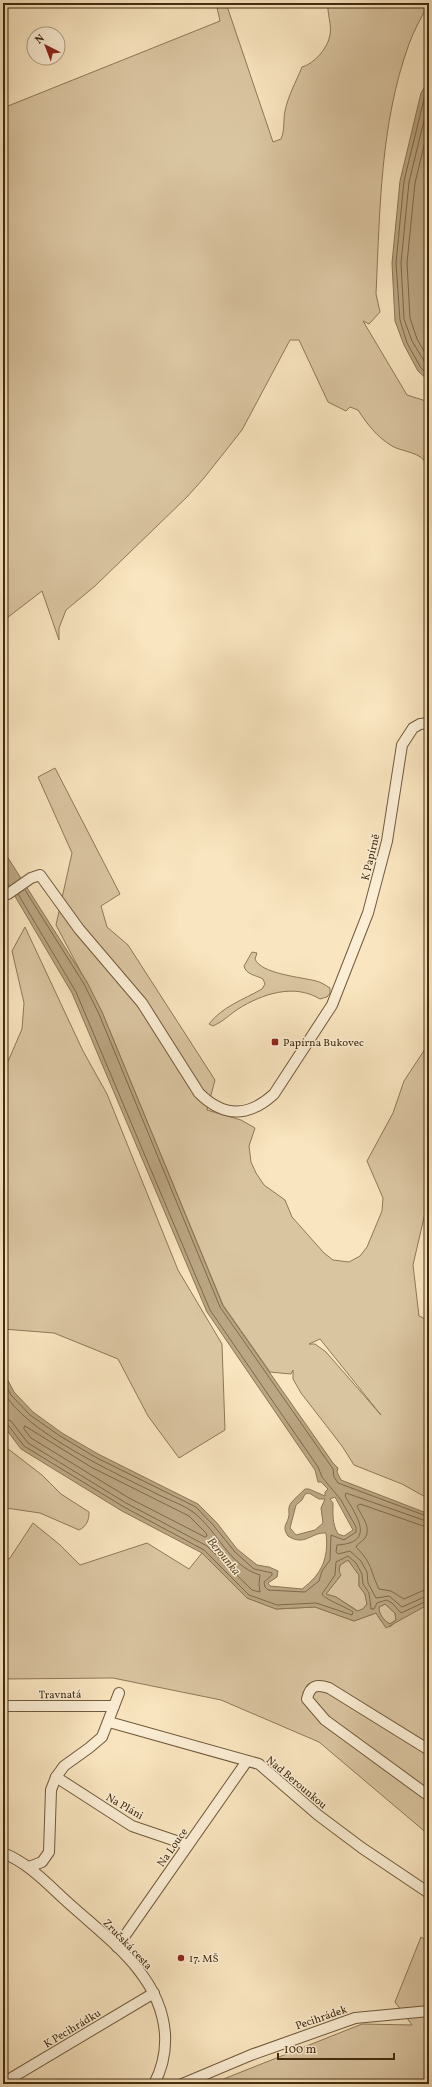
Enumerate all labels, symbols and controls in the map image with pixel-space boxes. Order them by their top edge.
north arrow [26,26,66,66]
text: N [32,31,48,48]
street label: K Papírně [358,832,384,882]
place label: Papírna Bukovec [283,1036,364,1051]
marker: Papírna Bukovec [270,1037,280,1047]
water label: Berounka [203,1534,244,1579]
street label: Travnatá [39,1688,82,1703]
street label: Nad Berounkou [262,1753,330,1813]
street label: Na Pláni [103,1791,146,1824]
street label: Na Louce [154,1825,192,1870]
street label: Zručská cesta [99,1916,155,1974]
place label: 17. MŠ [189,1952,219,1967]
marker: 17. MŠ [176,1953,186,1963]
street label: Pecihrádek [294,2003,349,2034]
street label: K Pecihrádku [41,2006,104,2052]
scale bar [278,2035,394,2061]
text: 100 m [284,2042,317,2058]

